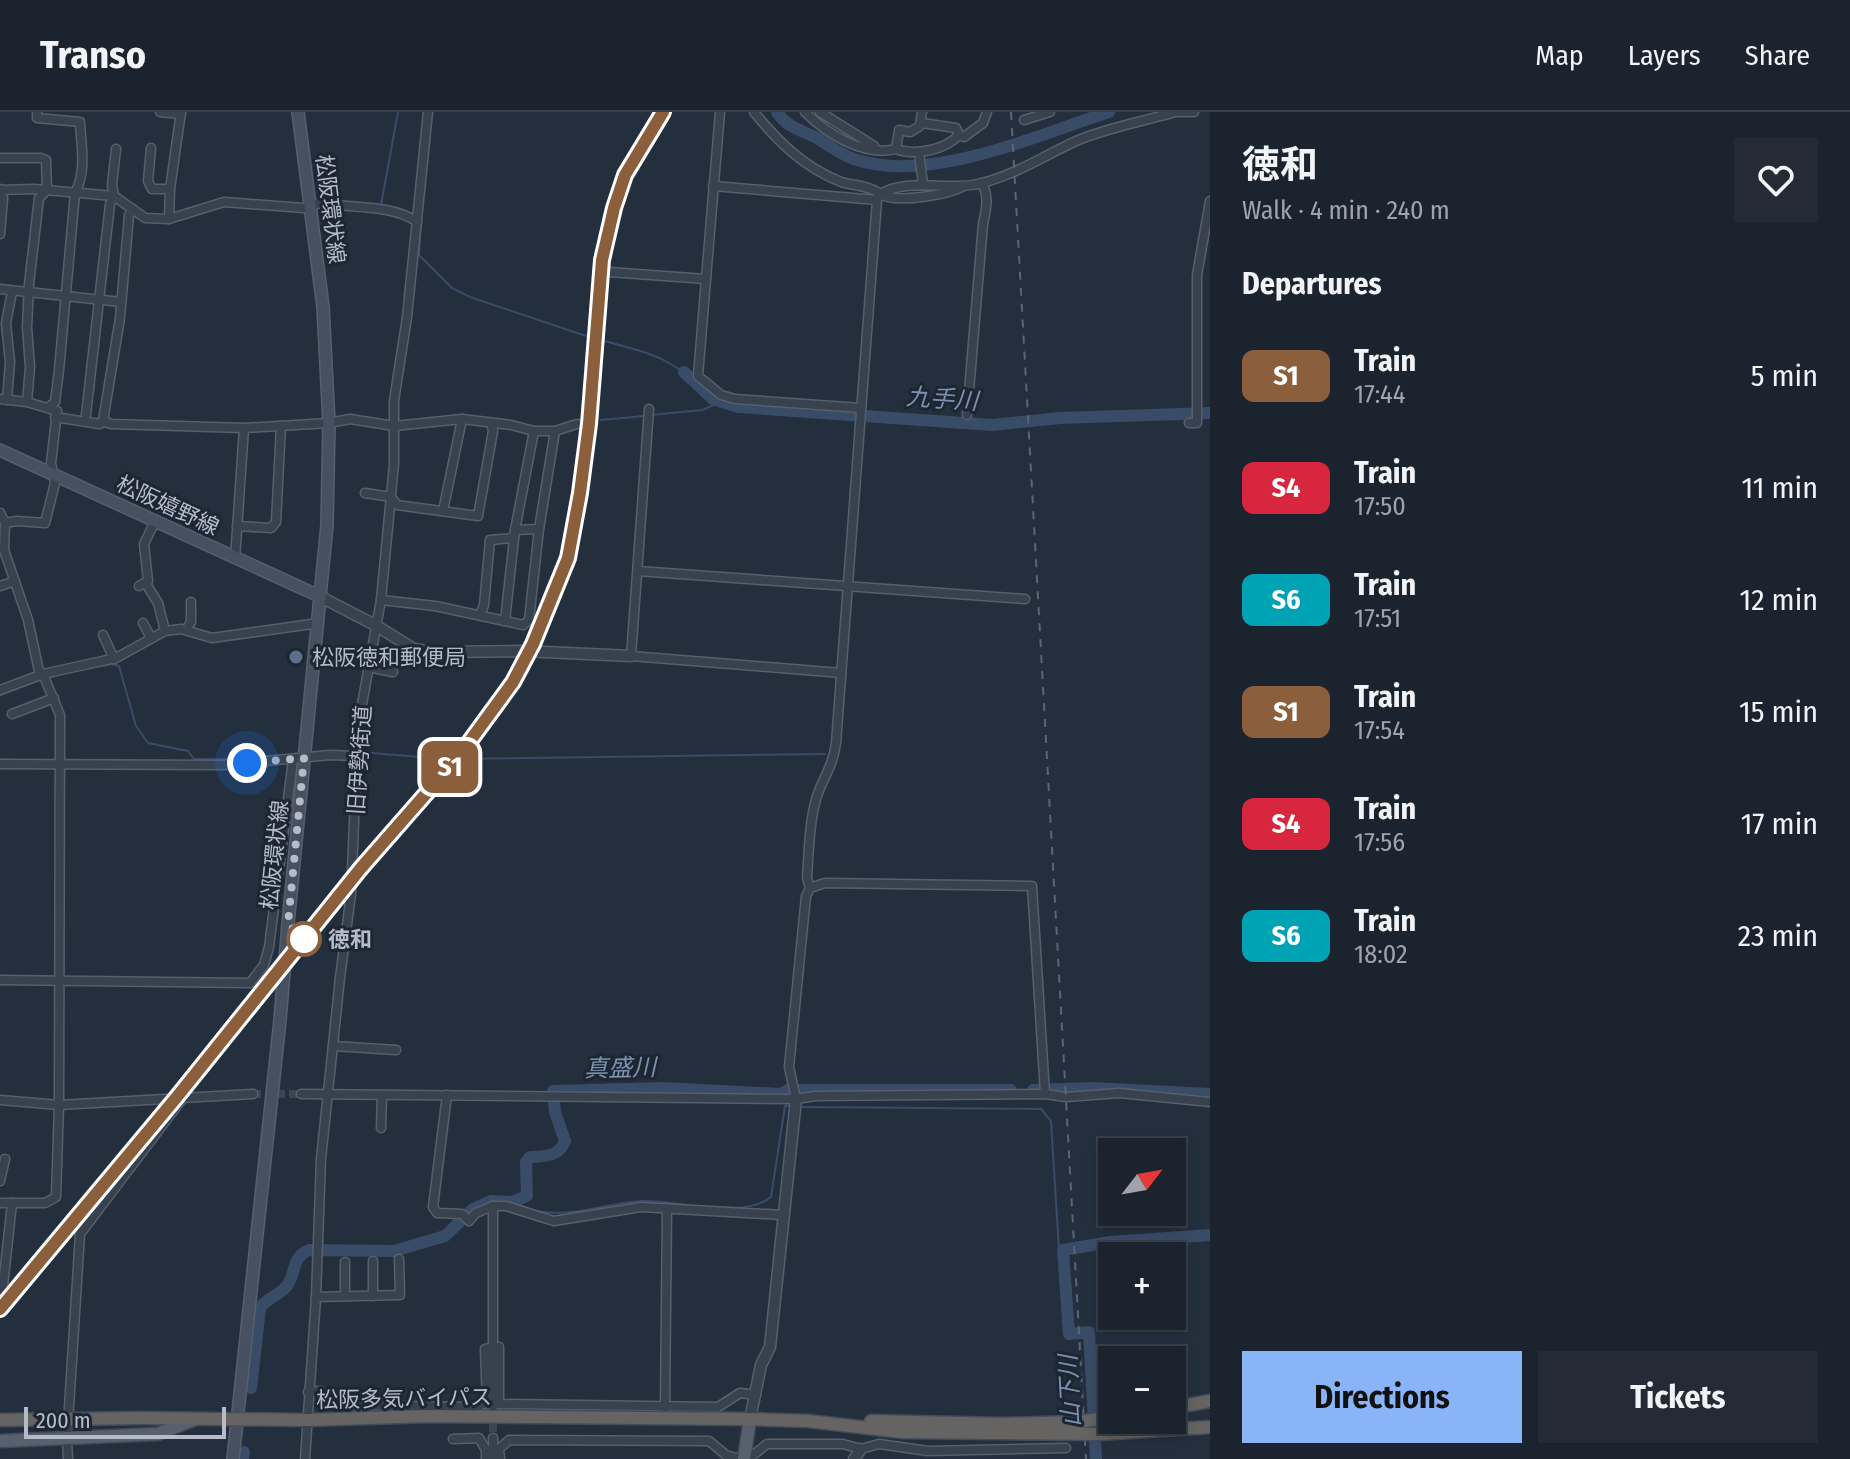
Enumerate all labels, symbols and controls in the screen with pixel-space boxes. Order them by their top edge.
text: Transo [40,32,146,78]
text: Map [1535,39,1584,72]
text: Layers [1628,39,1701,72]
text: Share [1745,39,1810,72]
button: heart [1734,138,1818,222]
text: 徳和 [1242,142,1318,188]
street label: 松阪環状線 [310,153,351,265]
text: Walk · 4 min · 240 m [1242,195,1450,226]
text: Departures [1242,266,1382,302]
text: Train [1354,343,1416,379]
text: 5 min [1751,358,1818,394]
text: S1 [1273,359,1299,392]
text: 17:44 [1354,379,1405,410]
water label: 九手川 [905,383,982,416]
text: Train [1354,455,1416,491]
street label: 松阪嬉野線 [112,470,223,541]
text: 11 min [1742,470,1818,506]
text: S4 [1272,471,1300,504]
text: 17:50 [1354,491,1406,522]
text: Train [1354,567,1416,603]
text: 12 min [1740,582,1818,618]
text: S6 [1271,583,1301,616]
text: 17:51 [1354,603,1401,634]
place label: 松阪徳和郵便局 [312,644,466,671]
marker: 松阪徳和郵便局 [287,648,305,666]
text: Train [1354,679,1416,715]
text: 15 min [1739,694,1818,730]
text: S1 [1273,695,1299,728]
street label: 旧伊勢街道 [342,704,377,816]
text: 17:54 [1354,715,1405,746]
line badge: S1 [414,741,486,793]
your location [227,743,267,783]
text: S1 [437,750,463,783]
text: Train [1354,791,1416,827]
street label: 松阪環状線 [255,799,294,911]
text: 17 min [1741,806,1818,842]
text: S4 [1272,807,1300,840]
text: 17:56 [1354,827,1405,858]
text: Train [1354,903,1416,939]
text: 23 min [1738,918,1818,954]
text: S6 [1271,919,1301,952]
marker: 徳和 [287,922,321,956]
place label: 徳和 [328,926,372,953]
text: 18:02 [1354,939,1407,970]
water label: 真盛川 [584,1053,659,1083]
north arrow [1098,1138,1186,1226]
map controls [1098,1138,1186,1434]
button: + [1098,1242,1186,1330]
button: − [1098,1346,1186,1434]
water label: 山下川 [1054,1351,1086,1428]
button: Directions [1242,1351,1522,1443]
button: Tickets [1538,1351,1818,1443]
street label: 松阪多気バイパス [316,1383,492,1414]
scale bar [24,1403,226,1439]
text: 200 m [36,1407,91,1434]

